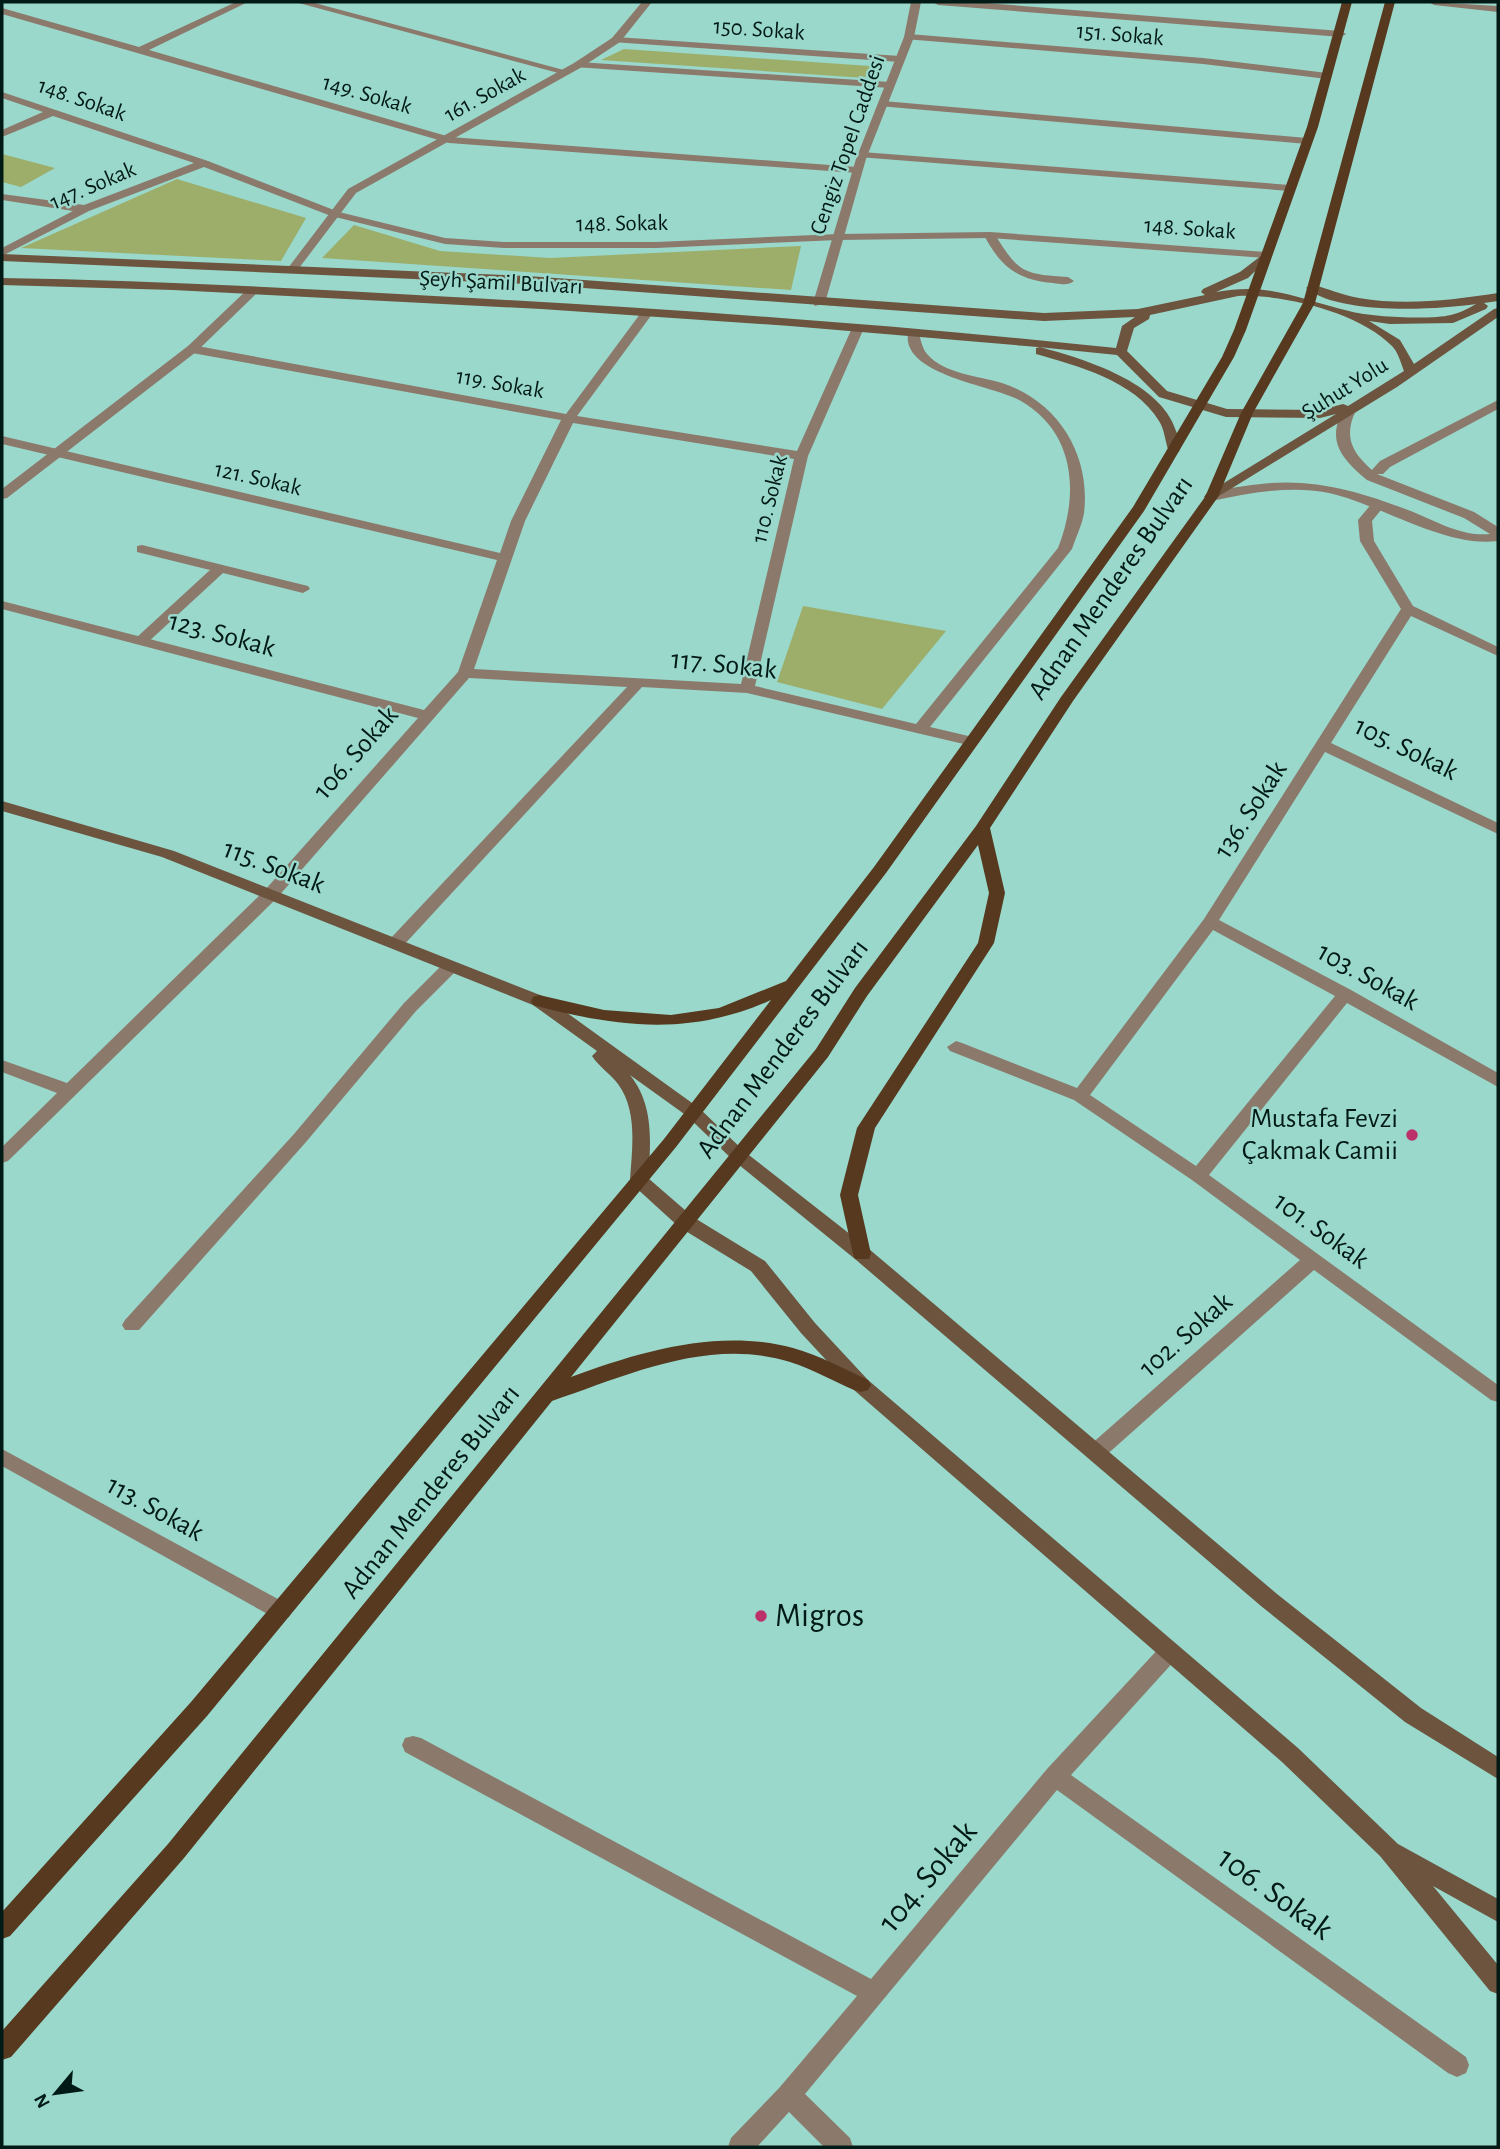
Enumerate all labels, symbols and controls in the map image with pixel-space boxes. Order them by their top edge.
street label: 150. Sokak [713,15,806,45]
street label: 151. Sokak [1075,20,1165,50]
street label: Cengiz Topel Caddesi [807,52,889,238]
street label: 161. Sokak [441,63,530,127]
street label: 149. Sokak [320,71,415,119]
street label: 148. Sokak [35,74,130,126]
street label: 147. Sokak [47,158,140,214]
street label: 148. Sokak [576,212,669,236]
street label: 148. Sokak [1143,214,1237,244]
street label: Şeyh Şamil Bulvarı [419,267,583,299]
street label: Şuhut Yolu [1298,353,1392,424]
street label: 119. Sokak [454,365,546,403]
street label: 110. Sokak [748,452,792,545]
street label: 121. Sokak [212,458,304,500]
street label: Adnan Menderes Bulvarı [1023,471,1199,705]
street label: 123. Sokak [166,607,279,663]
street label: 117. Sokak [670,646,779,685]
street label: 106. Sokak [308,701,404,805]
street label: 105. Sokak [1350,712,1462,786]
street label: 136. Sokak [1209,756,1293,864]
street label: 115. Sokak [219,835,329,899]
street label: Adnan Menderes Bulvarı [692,934,874,1164]
street label: 103. Sokak [1313,938,1424,1016]
place label: Mustafa Fevzi Çakmak Camii [1242,1105,1398,1165]
marker: Mustafa Fevzi Çakmak Camii [1404,1127,1420,1143]
street label: 101. Sokak [1269,1188,1374,1275]
street label: 102. Sokak [1134,1287,1238,1382]
street label: Adnan Menderes Bulvarı [337,1380,525,1604]
street label: 113. Sokak [102,1471,208,1547]
place label: Migros [775,1600,864,1633]
marker: Migros [753,1608,769,1624]
street label: 104. Sokak [872,1815,984,1939]
street label: 106. Sokak [1211,1842,1339,1946]
north arrow [21,2058,91,2128]
text: N [31,2090,54,2111]

